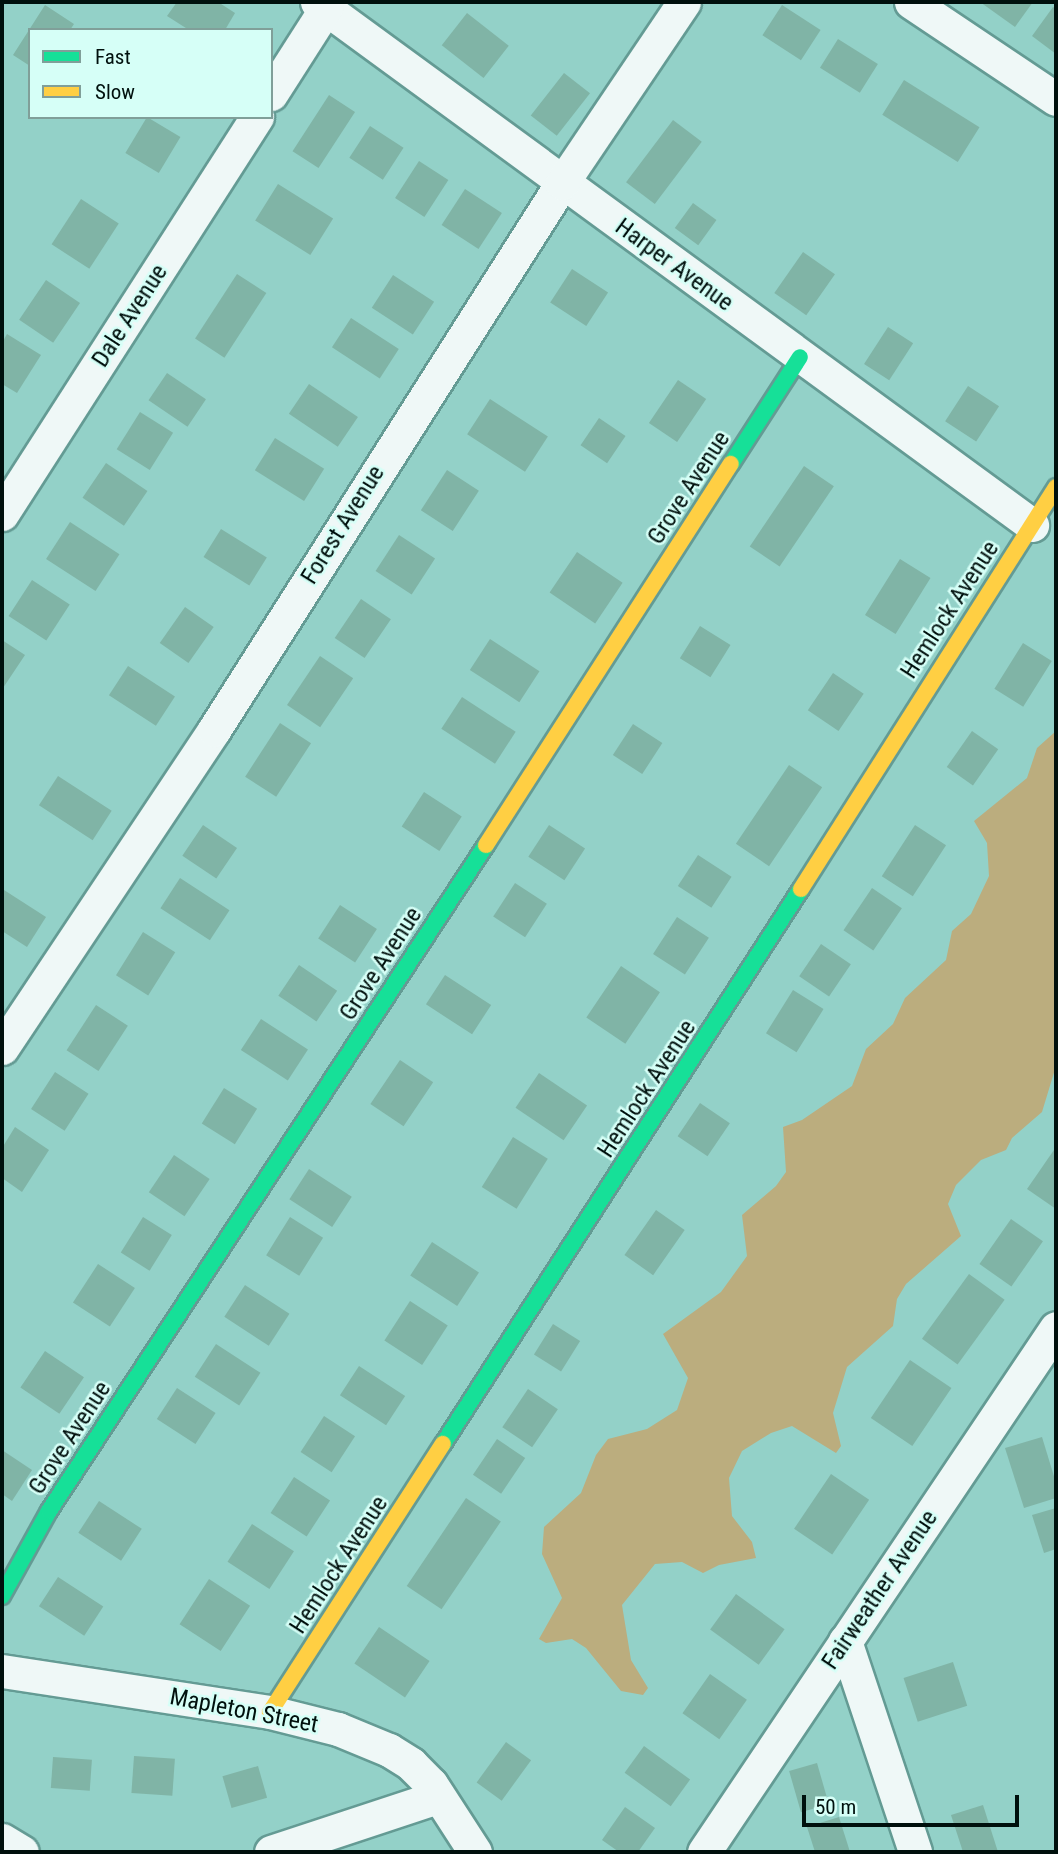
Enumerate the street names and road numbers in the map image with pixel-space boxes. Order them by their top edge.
street label: Harper Avenue [609,213,739,317]
street label: Dale Avenue [86,259,174,373]
street label: Grove Avenue [642,426,736,550]
street label: Forest Avenue [295,460,391,590]
street label: Hemlock Avenue [895,536,1005,684]
street label: Grove Avenue [334,902,428,1026]
street label: Hemlock Avenue [592,1015,702,1163]
street label: Grove Avenue [23,1376,117,1500]
street label: Hemlock Avenue [284,1491,394,1639]
street label: Fairweather Avenue [816,1505,944,1675]
street label: Mapleton Street [167,1683,321,1739]

